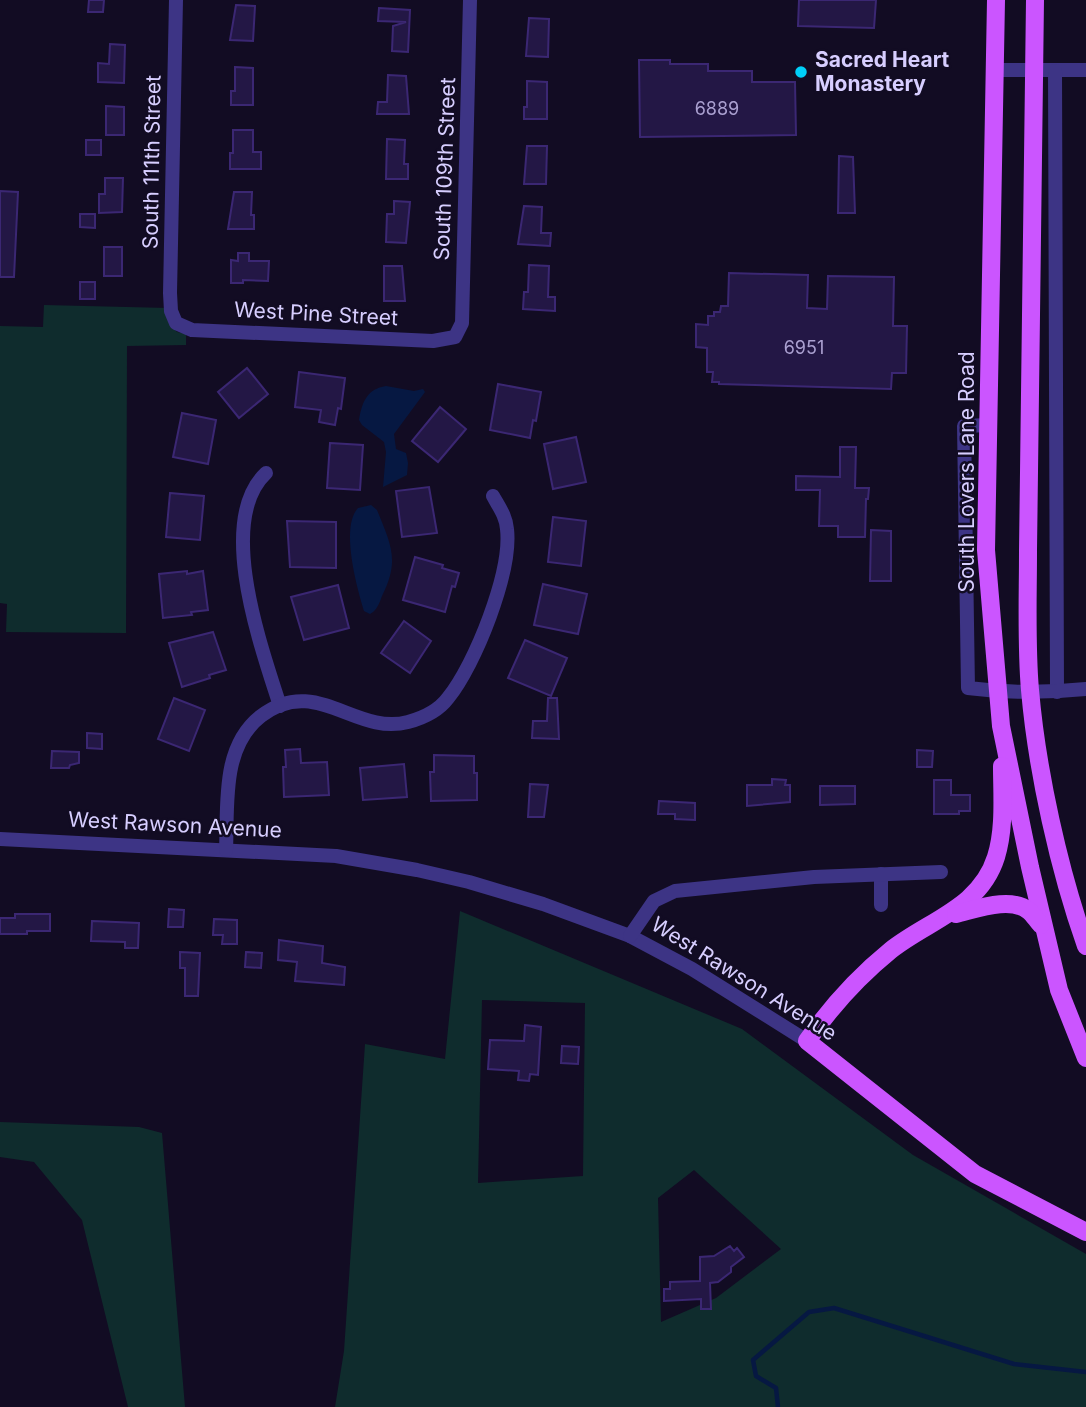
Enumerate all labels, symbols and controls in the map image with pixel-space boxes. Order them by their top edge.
place label: Sacred Heart Monastery [815,47,950,96]
marker: Sacred Heart Monastery [793,64,809,80]
street label: South 111th Street [137,75,166,249]
street label: South 109th Street [429,77,460,261]
house number: 6889 [695,98,739,119]
street label: West Pine Street [233,297,399,330]
house number: 6951 [784,337,824,358]
street label: South Lovers Lane Road [954,351,979,593]
street label: West Rawson Avenue [68,806,282,843]
street label: West Rawson Avenue [647,911,842,1046]

